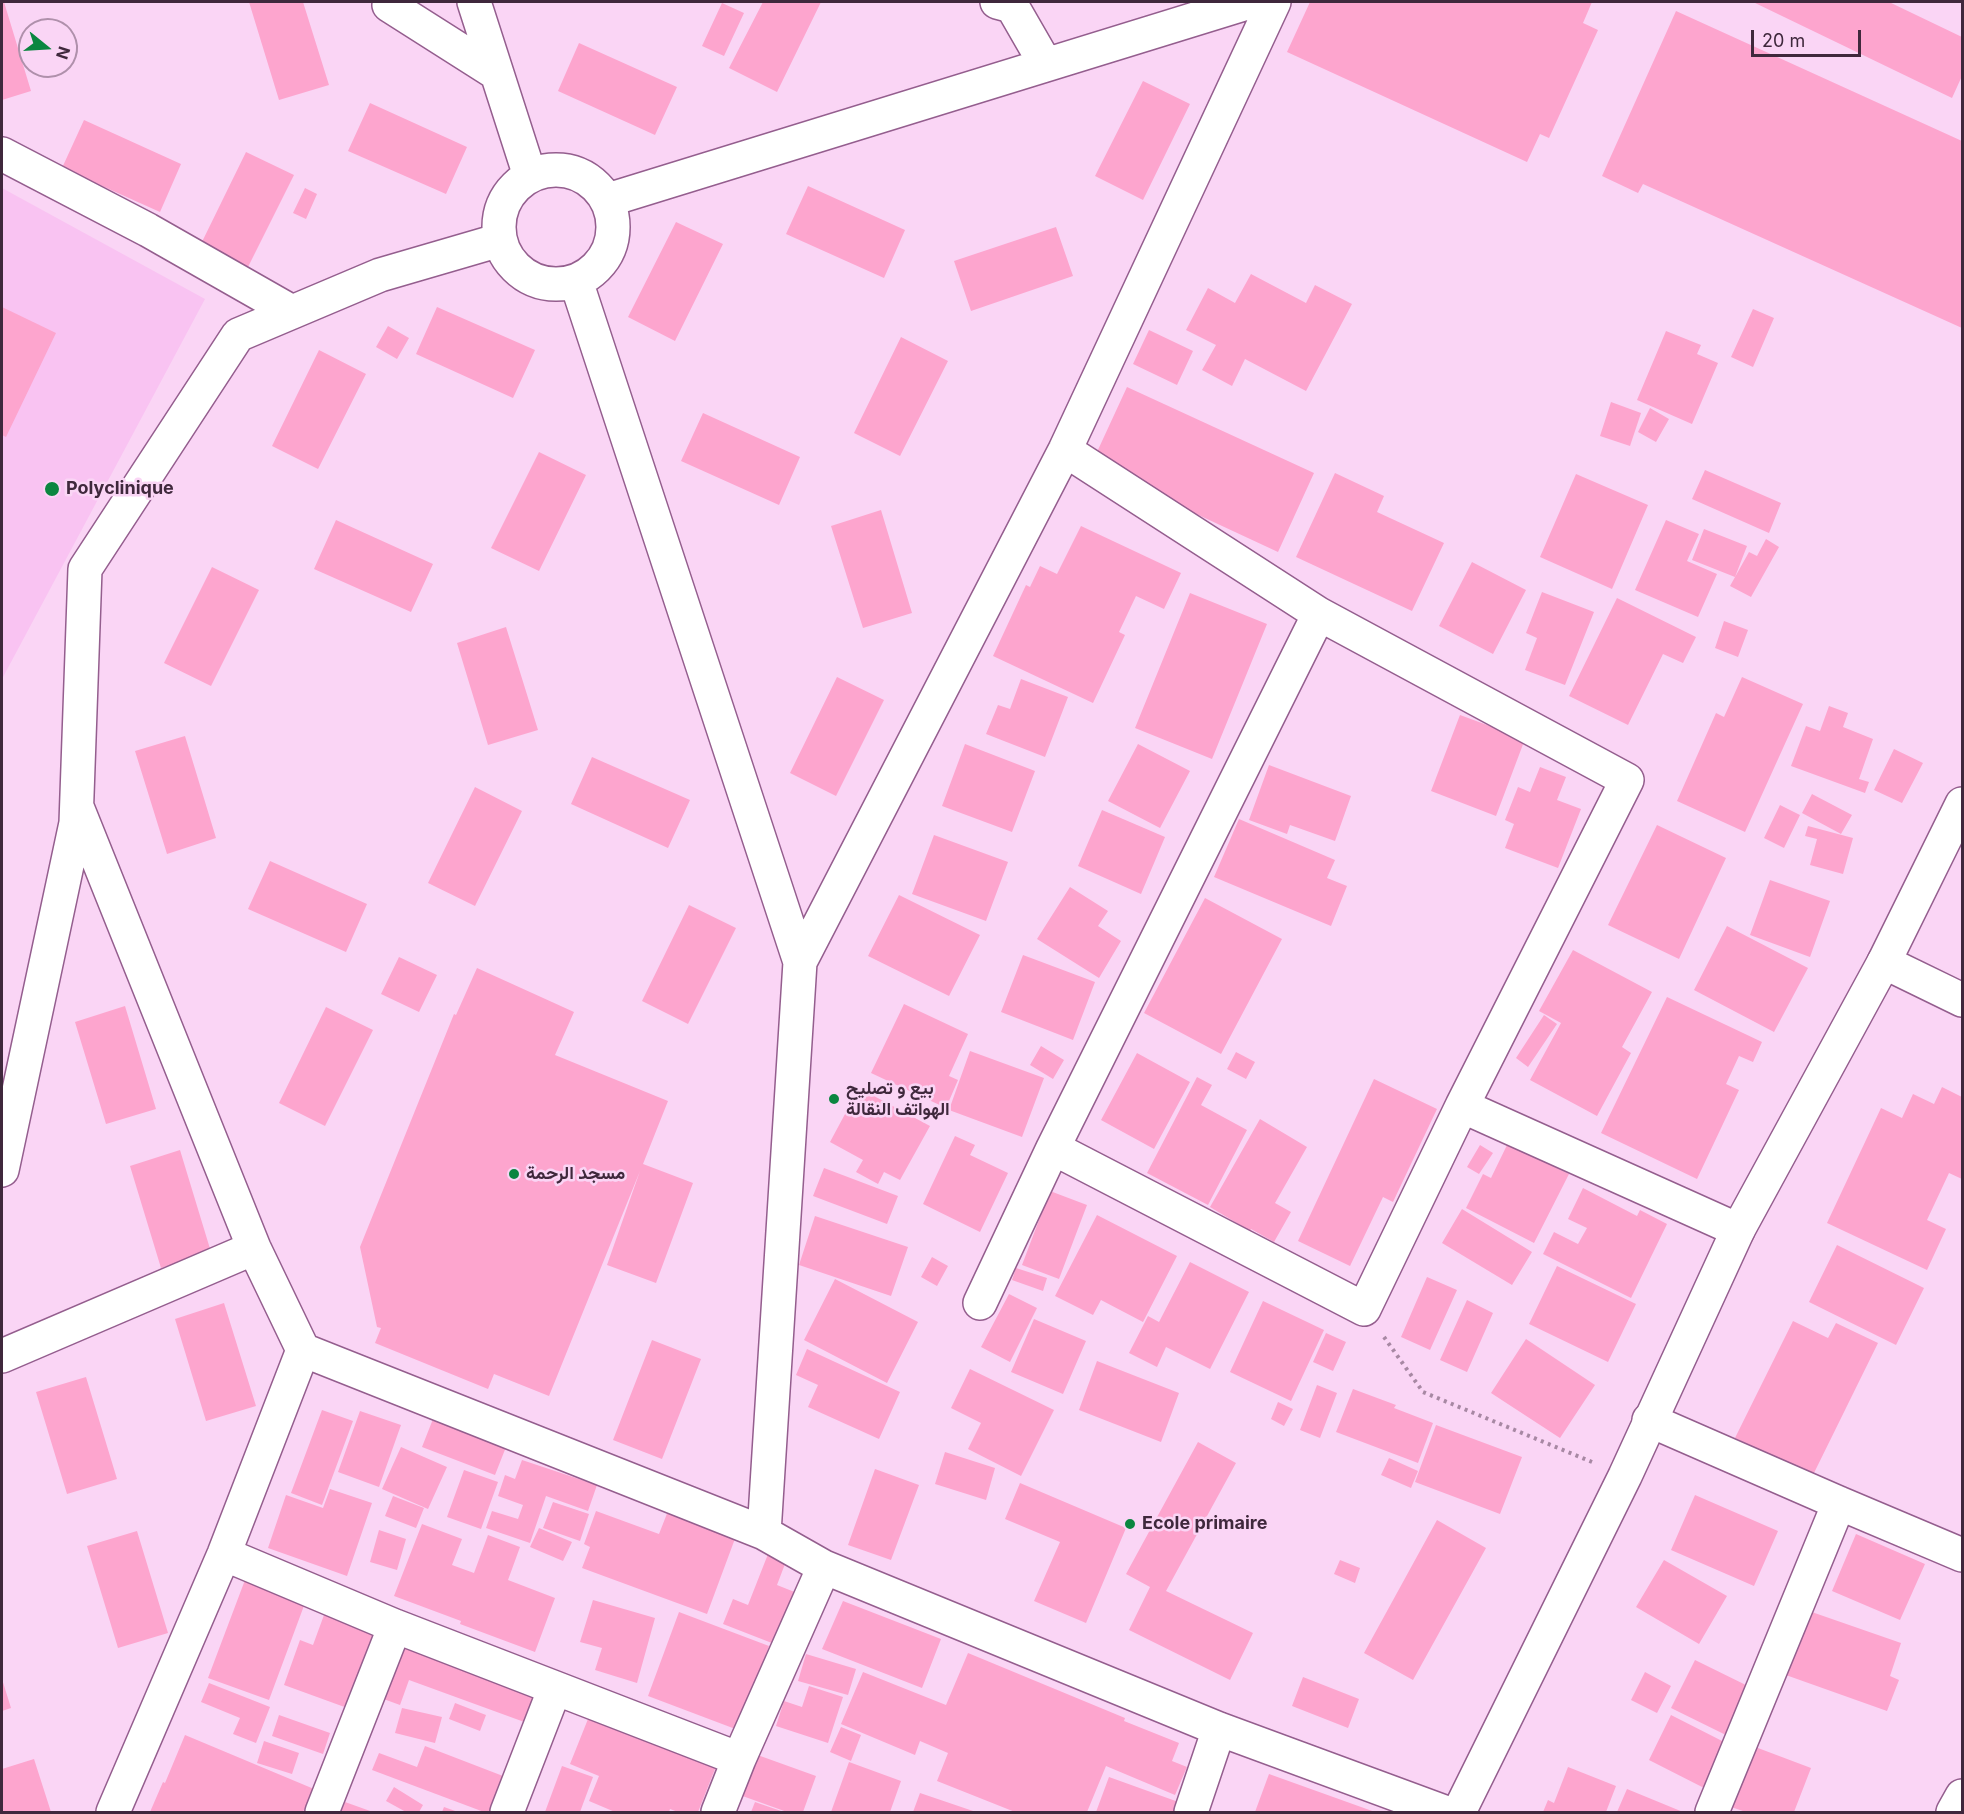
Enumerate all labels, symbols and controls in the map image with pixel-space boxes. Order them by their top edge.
north arrow [18,18,78,78]
scale bar [1754,18,1864,56]
text: 20 m [1762,30,1805,51]
text: N [52,44,75,62]
place label: Polyclinique [66,478,174,500]
marker: Polyclinique [43,480,61,498]
place label: بيع و تصليح الهواتف النقالة [846,1078,950,1120]
marker: بيع و تصليح الهواتف النقالة [827,1092,841,1106]
place label: مسجد الرحمة [526,1163,625,1185]
marker: مسجد الرحمة [507,1167,521,1181]
place label: Ecole primaire [1142,1513,1267,1535]
marker: Ecole primaire [1123,1517,1137,1531]

